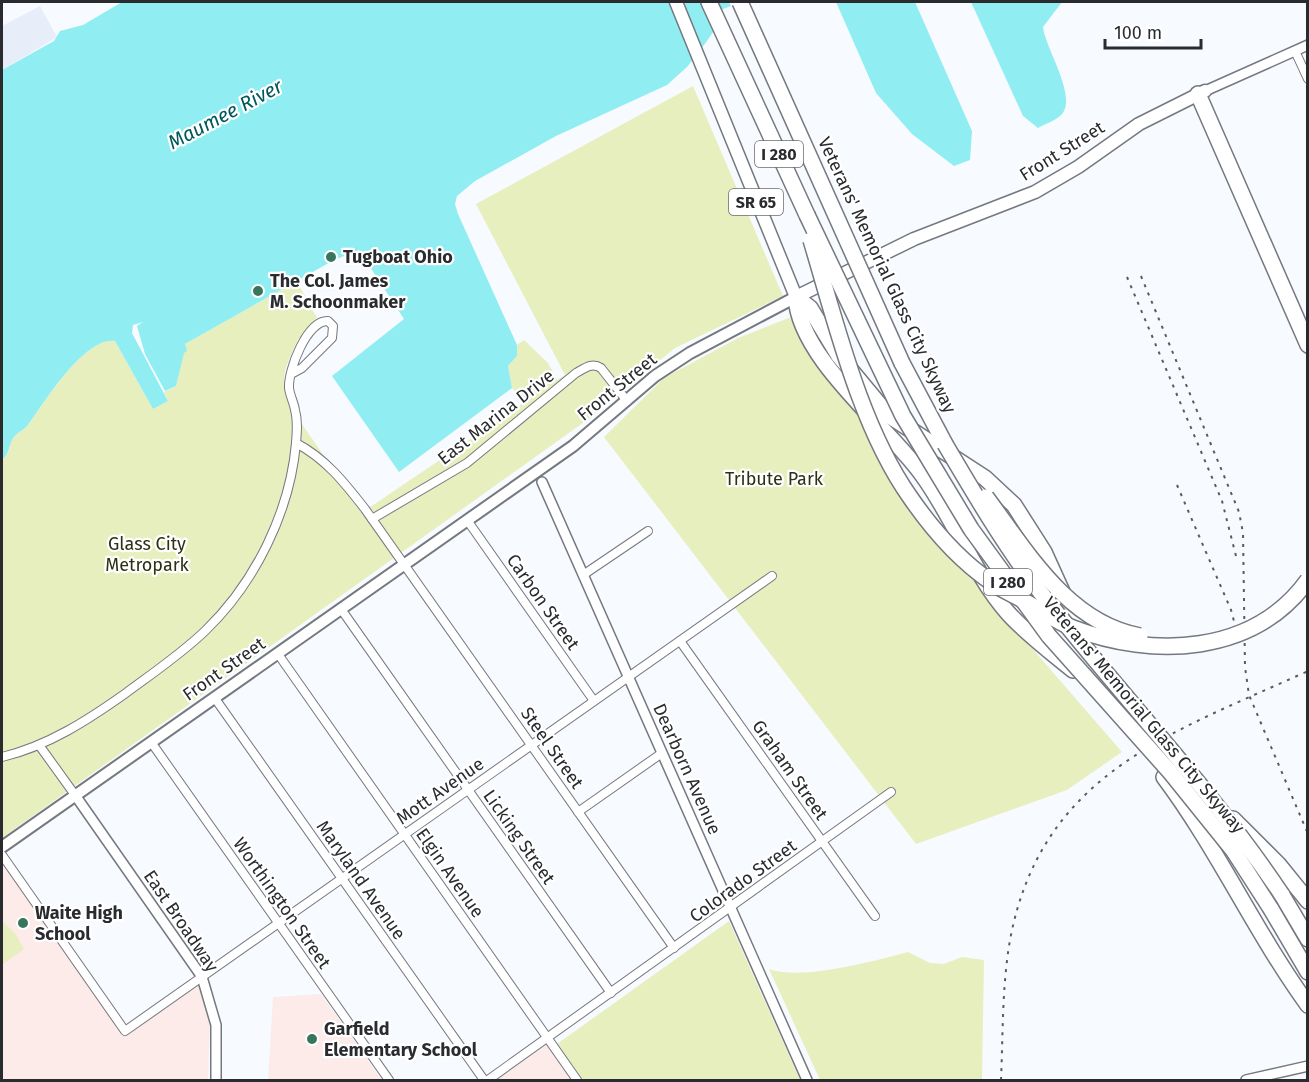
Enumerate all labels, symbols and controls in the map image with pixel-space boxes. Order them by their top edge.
scale bar [1105,12,1201,50]
text: 100 m [1114,22,1162,44]
water label: Maumee River [164,73,288,154]
street label: Front Street [1016,116,1109,186]
street label: Veterans' Memorial Glass City Skyway [813,133,961,417]
road number: I 280 [755,141,803,167]
road number: SR 65 [729,189,783,215]
place label: Tugboat Ohio [343,246,453,268]
marker: Tugboat Ohio [324,250,338,264]
place label: The Col. James M. Schoonmaker [270,270,406,313]
marker: The Col. James M. Schoonmaker [251,284,265,298]
street label: Front Street [573,348,662,426]
street label: East Marina Drive [433,365,559,469]
park label: Tribute Park [725,468,824,490]
park label: Glass City Metropark [105,533,190,576]
street label: Carbon Street [502,550,584,655]
road number: I 280 [984,569,1032,595]
street label: Veterans' Memorial Glass City Skyway [1038,592,1250,838]
street label: Front Street [178,632,270,705]
street label: Dearborn Avenue [648,700,726,838]
street label: Steel Street [516,703,588,793]
street label: Graham Street [747,716,833,825]
street label: Mott Avenue [392,753,488,829]
street label: Licking Street [478,785,560,889]
street label: Maryland Avenue [312,816,410,944]
street label: Elgin Avenue [411,824,489,922]
street label: Worthington Street [229,833,336,973]
street label: Colorado Street [685,835,801,927]
street label: East Broadway [139,866,223,976]
place label: Waite High School [35,902,123,945]
marker: Waite High School [16,916,30,930]
place label: Garfield Elementary School [324,1018,478,1061]
marker: Garfield Elementary School [305,1032,319,1046]

